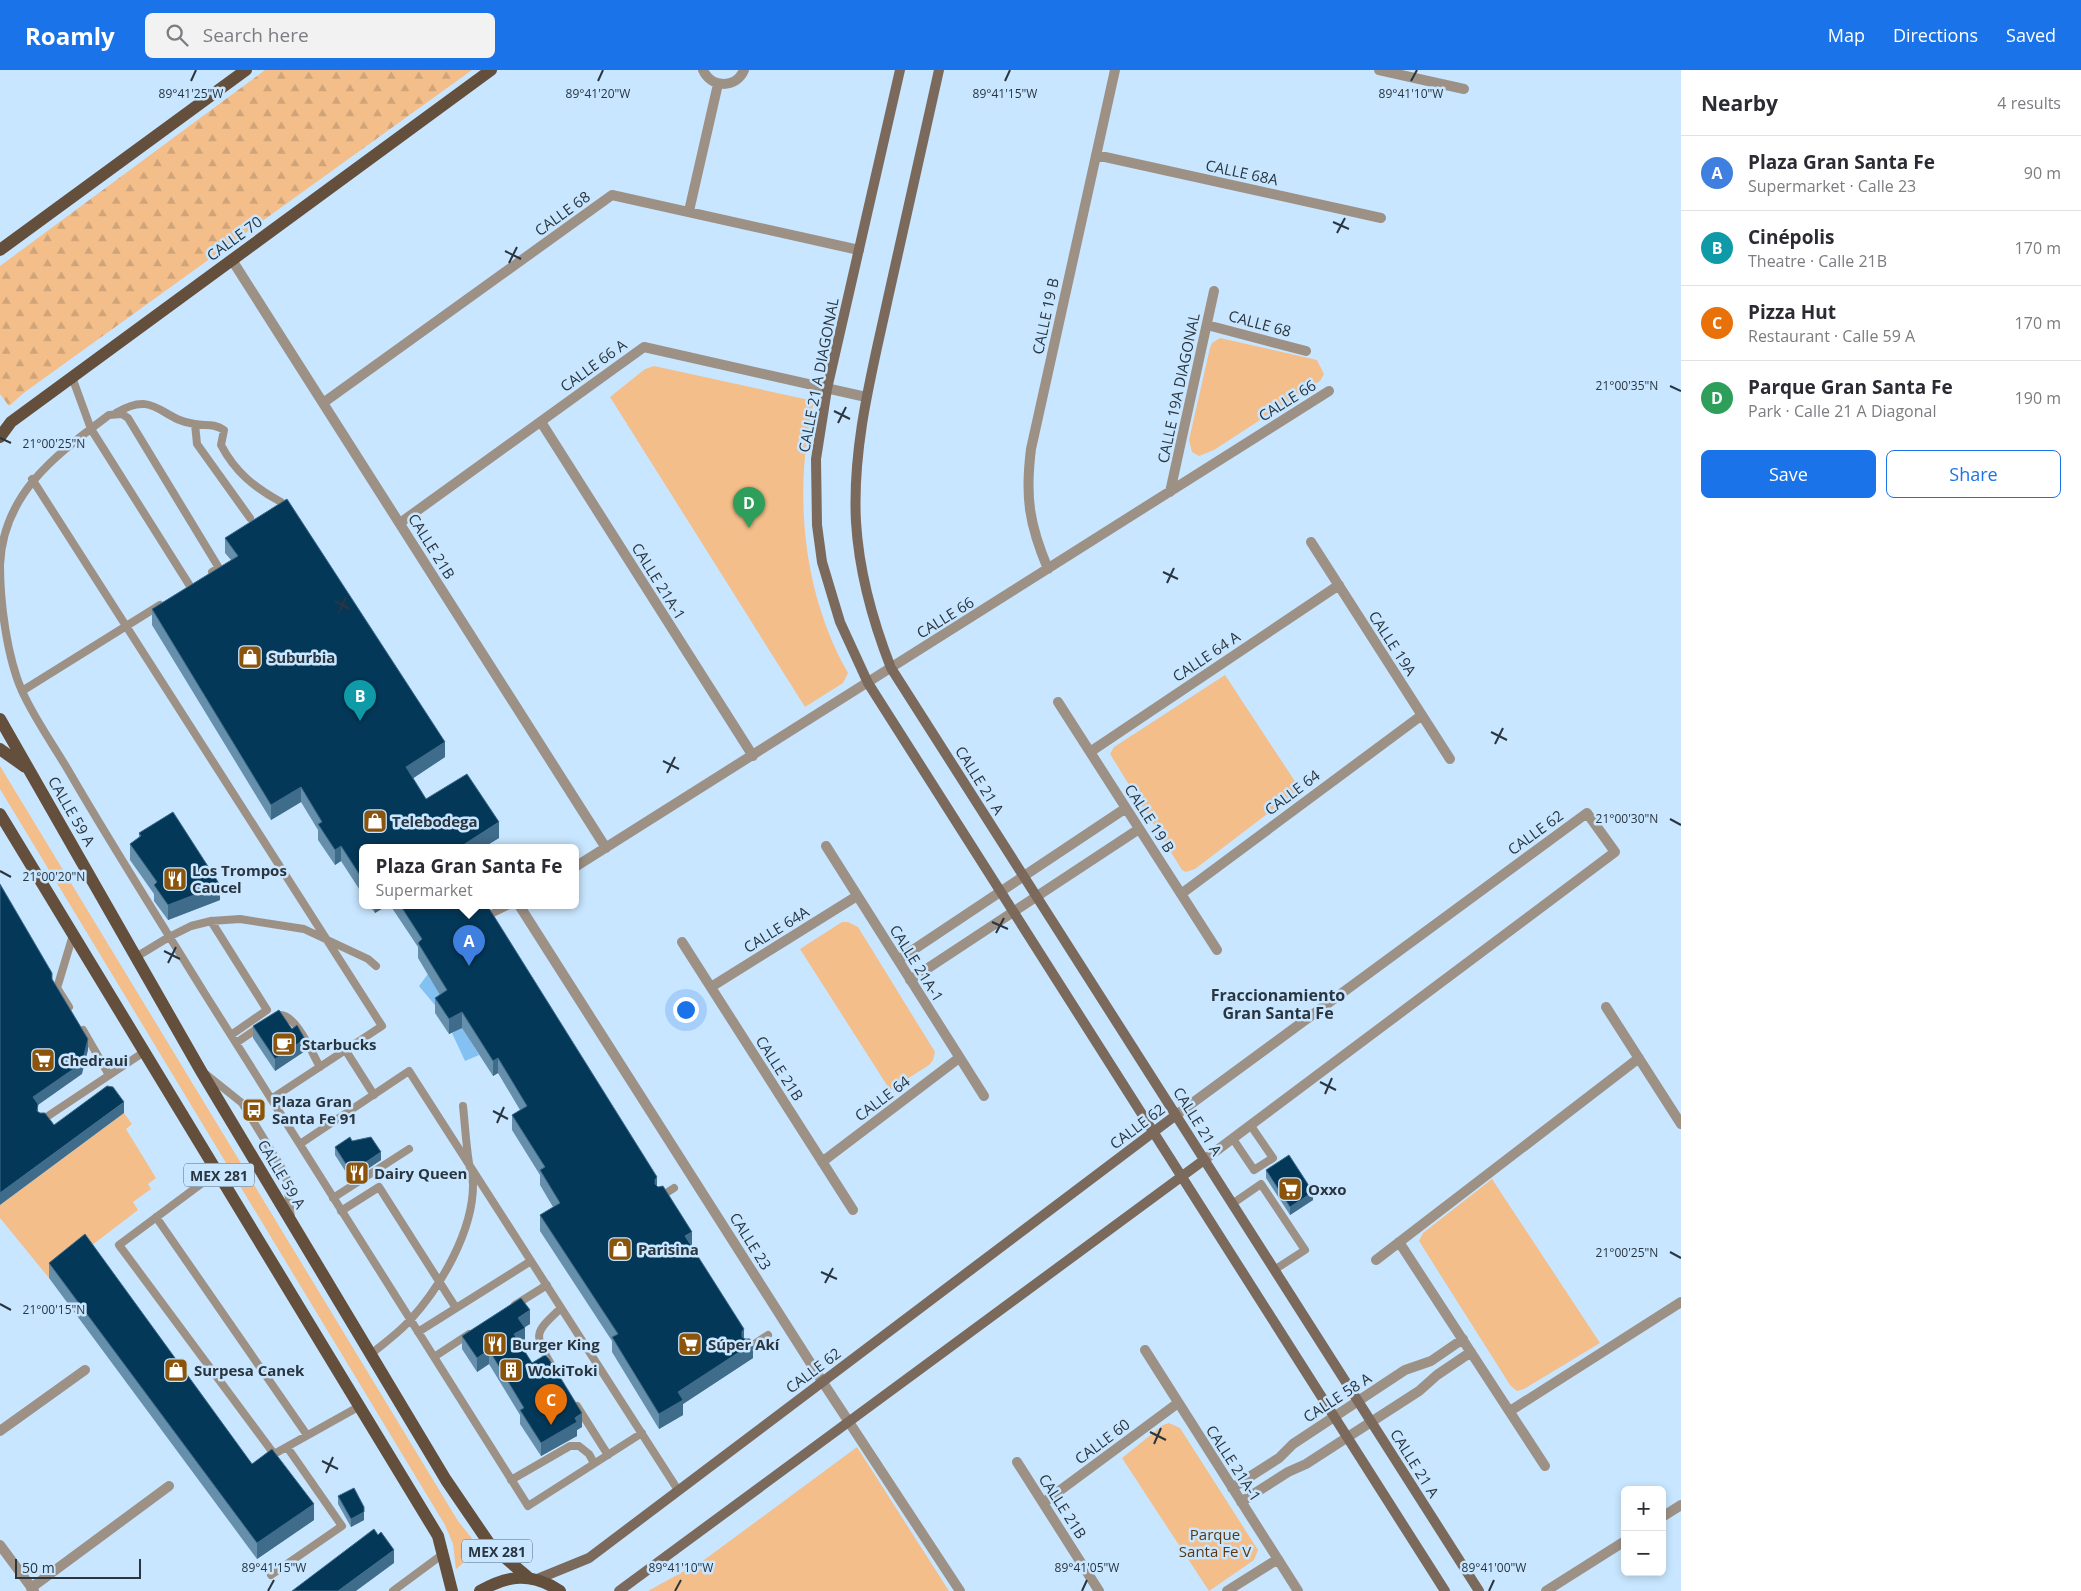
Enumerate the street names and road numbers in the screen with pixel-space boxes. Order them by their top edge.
street label: CALLE 68A [1204,155,1281,190]
street label: CALLE 68 [530,186,594,240]
street label: CALLE 70 [202,211,266,265]
street label: CALLE 19 B [1027,276,1063,356]
street label: CALLE 21 A DIAGONAL [793,296,843,454]
street label: CALLE 68 [1227,305,1293,341]
street label: CALLE 19A DIAGONAL [1152,311,1204,465]
street label: CALLE 66 A [556,334,631,396]
street label: CALLE 66 [1255,375,1319,425]
street label: CALLE 21B [404,509,460,583]
street label: CALLE 21A-1 [628,539,690,623]
street label: CALLE 66 [913,592,977,642]
street label: CALLE 19A [1365,607,1422,680]
street label: CALLE 64 A [1168,626,1244,686]
street label: CALLE 21 A [951,742,1009,819]
street label: CALLE 64 [1260,765,1324,819]
street label: CALLE 59 A [44,773,100,850]
street label: CALLE 19 B [1120,780,1180,856]
street label: CALLE 62 [1503,805,1567,859]
street label: CALLE 64A [740,901,813,957]
street label: CALLE 21A-1 [886,921,948,1005]
street label: CALLE 21B [752,1032,808,1104]
street label: CALLE 64 [850,1071,914,1125]
street label: CALLE 21 A [1169,1083,1227,1160]
street label: CALLE 62 [1105,1099,1169,1153]
street label: CALLE 59 A [254,1136,311,1213]
road number: MEX 281 [184,1164,254,1186]
street label: CALLE 23 [726,1209,776,1273]
street label: CALLE 62 [781,1343,845,1397]
street label: CALLE 58 A [1299,1367,1375,1426]
street label: CALLE 60 [1070,1414,1134,1468]
street label: CALLE 21A-1 [1202,1421,1266,1505]
street label: CALLE 21 A [1386,1425,1444,1502]
street label: CALLE 21B [1035,1470,1091,1542]
road number: MEX 281 [462,1540,532,1562]

